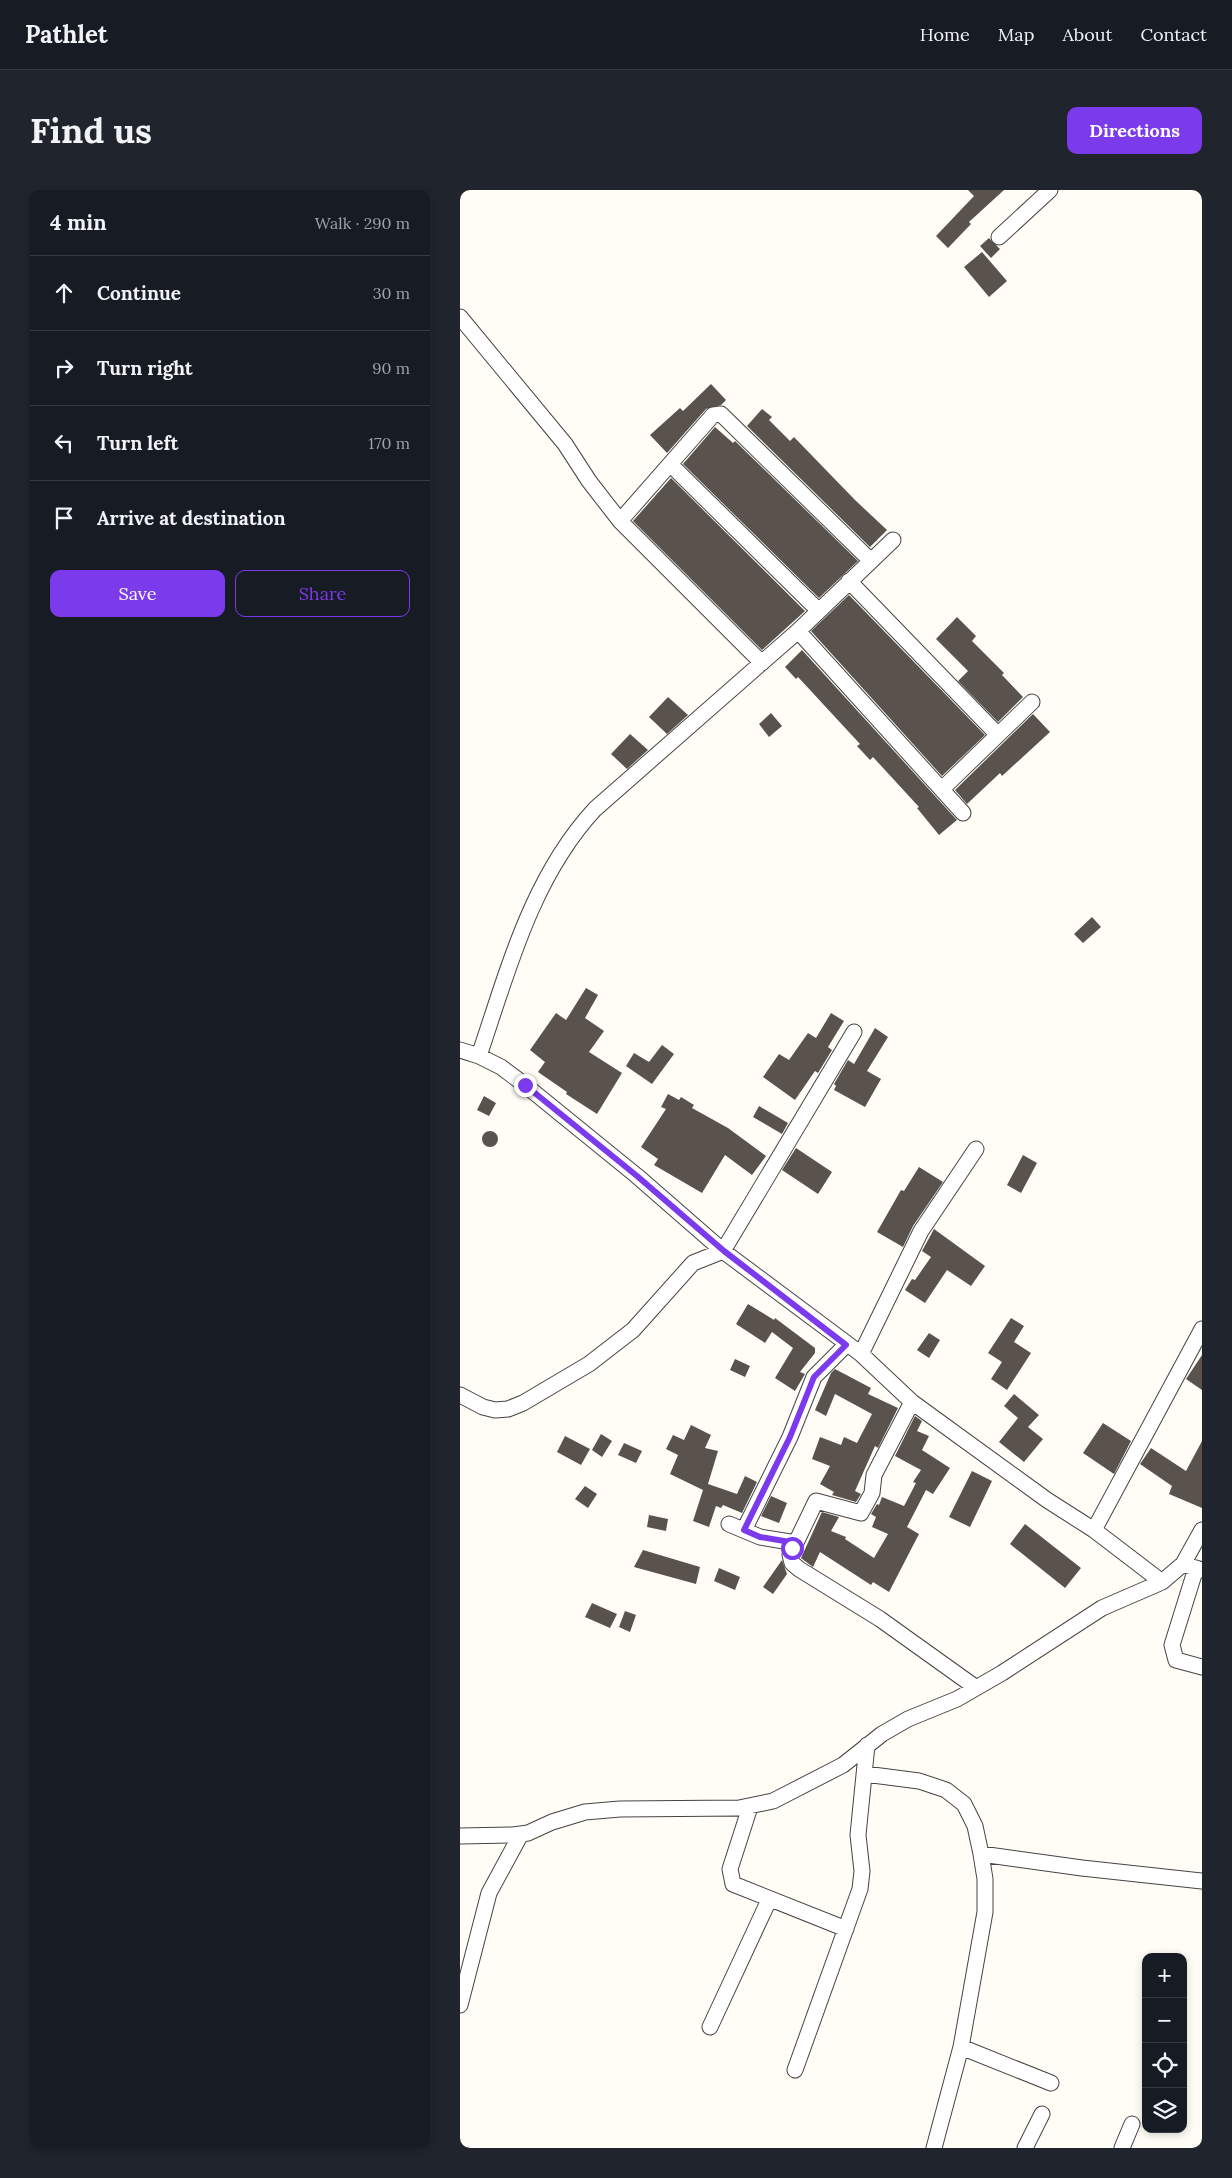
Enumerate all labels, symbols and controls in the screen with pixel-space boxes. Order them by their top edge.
text: Pathlet [25,19,108,50]
text: Home [920,23,970,46]
text: Map [998,23,1034,46]
text: About [1062,23,1112,46]
text: Contact [1140,23,1207,46]
button: Directions [1067,107,1202,154]
text: Find us [30,108,152,153]
text: 4 min [50,209,107,236]
text: Walk · 290 m [315,213,410,233]
icon: ahead [50,279,78,307]
text: Continue [97,281,181,305]
text: 30 m [373,283,410,303]
icon: right [50,354,78,382]
text: Turn right [97,356,193,380]
text: 90 m [372,358,410,378]
icon: left [50,429,78,457]
text: Turn left [97,431,178,455]
text: 170 m [368,433,410,453]
icon: arrive [50,504,78,532]
text: Arrive at destination [97,506,286,530]
button: Save [50,570,225,617]
button: Share [235,570,410,617]
route end [514,1074,537,1097]
route start [781,1537,804,1560]
map controls [1142,1953,1187,2133]
button: + [1142,1953,1187,1998]
button: − [1142,1998,1187,2043]
button: locate [1142,2043,1187,2088]
button: layers [1142,2088,1187,2133]

